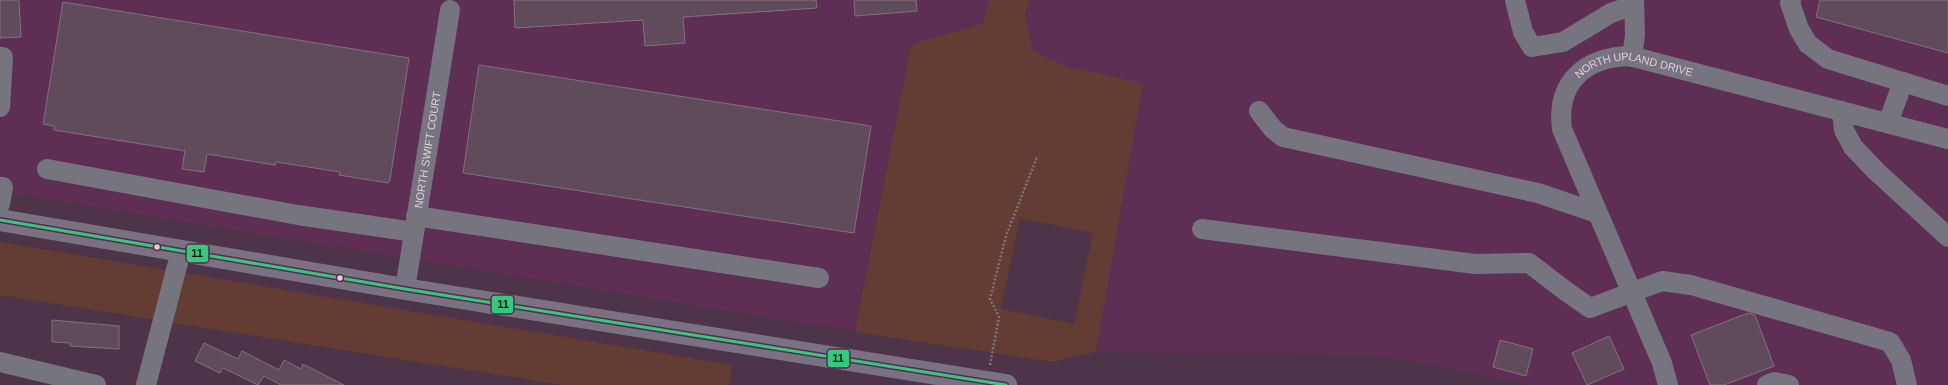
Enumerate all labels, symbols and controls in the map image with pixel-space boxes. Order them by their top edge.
text: NORTH UPLAND DRIVE [1572,50,1694,80]
street label: NORTH UPLAND DRIVE [1574,67,1698,87]
street label: NORTH SWIFT COURT [412,90,443,209]
unlabelled marker [152,242,162,252]
line badge: 11 [186,244,209,263]
text: 11 [191,247,203,259]
unlabelled marker [335,273,345,283]
line badge: 11 [491,295,514,314]
text: 11 [497,298,509,310]
line badge: 11 [827,349,850,368]
text: 11 [832,352,844,364]

